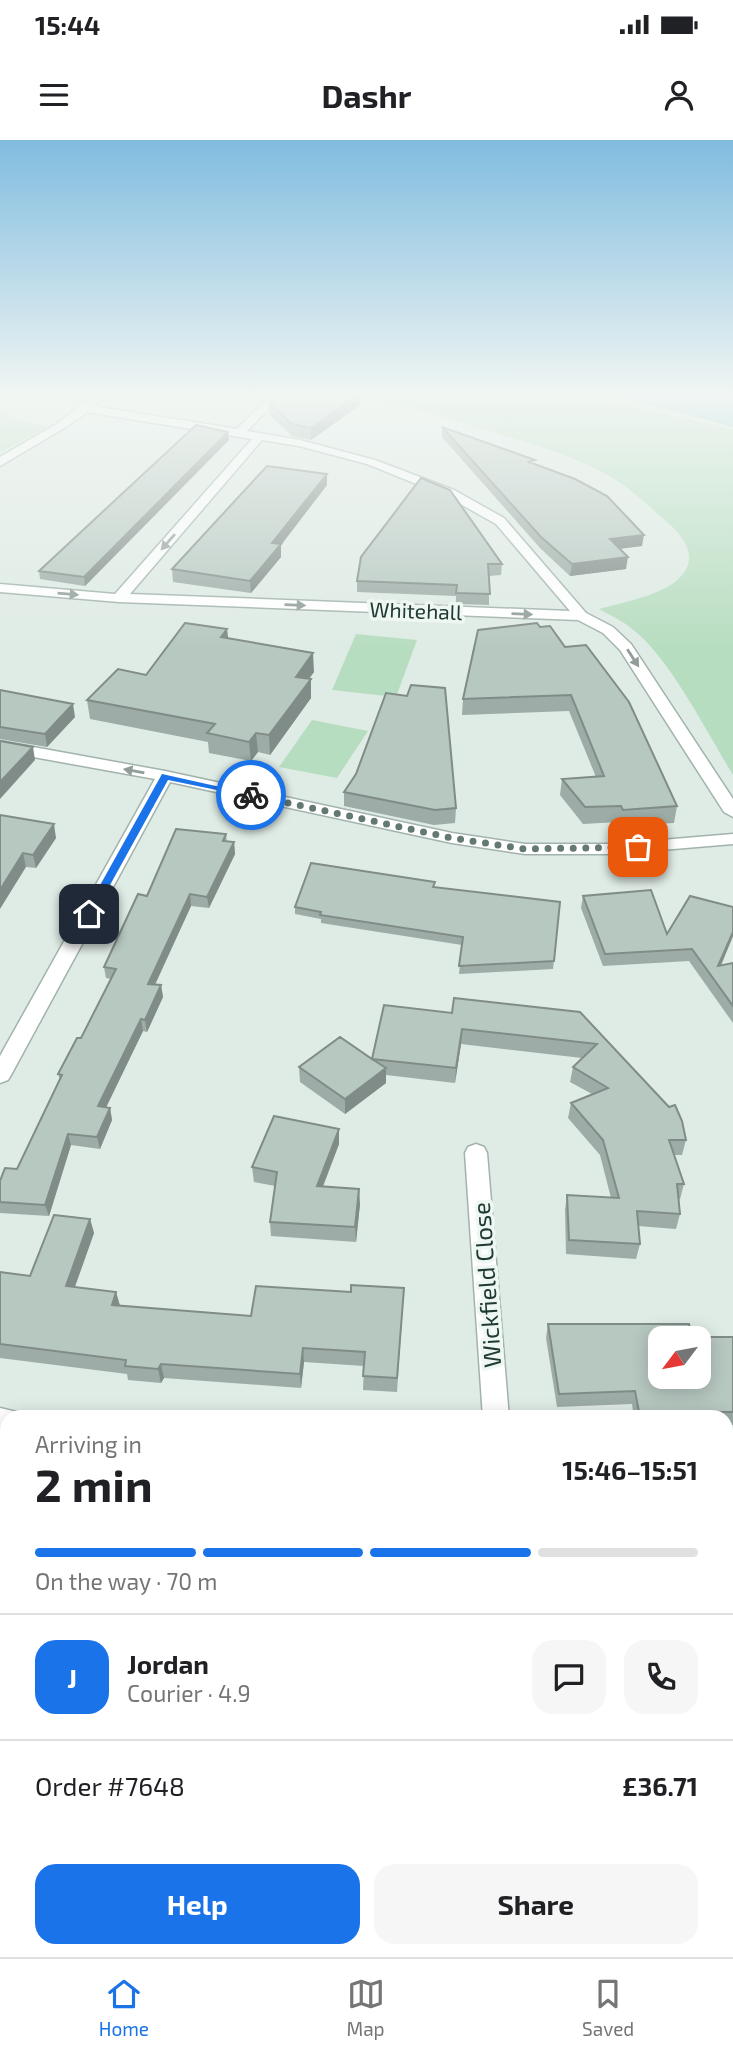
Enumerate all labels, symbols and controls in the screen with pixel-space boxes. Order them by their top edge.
text: 15:44 [35,9,100,40]
icon: menu [35,76,73,114]
text: Dashr [322,76,411,114]
icon: person [660,76,698,114]
one-way arrow [160,533,176,551]
one-way arrow [57,589,79,600]
street label: Whitehall [369,596,464,624]
one-way arrow [284,599,306,610]
one-way arrow [512,608,534,619]
one-way arrow [627,648,640,668]
courier [216,760,286,830]
one-way arrow [123,765,145,776]
icon: bike [232,776,270,814]
pin [608,817,668,877]
icon: bag [619,828,657,866]
pin [59,884,119,944]
icon: home [70,895,108,933]
street label: Wickfield Close [466,1201,506,1369]
north arrow [648,1326,710,1390]
map controls [648,1326,711,1389]
text: Arriving in [35,1430,142,1458]
text: 15:46–15:51 [562,1454,698,1485]
text: 2 min [35,1456,153,1511]
text: On the way · 70 m [35,1567,217,1595]
button: chat [532,1640,606,1714]
button: phone [624,1640,698,1714]
text: Jordan [127,1648,209,1679]
text: J [67,1662,77,1693]
text: Courier · 4.9 [127,1679,251,1707]
text: Order #7648 [35,1770,185,1801]
text: £36.71 [622,1770,698,1801]
button: Help [35,1864,360,1944]
button: Share [374,1864,698,1944]
tab: Home [99,1975,149,2040]
tab: Map [347,1975,385,2040]
tab: Saved [582,1975,634,2040]

